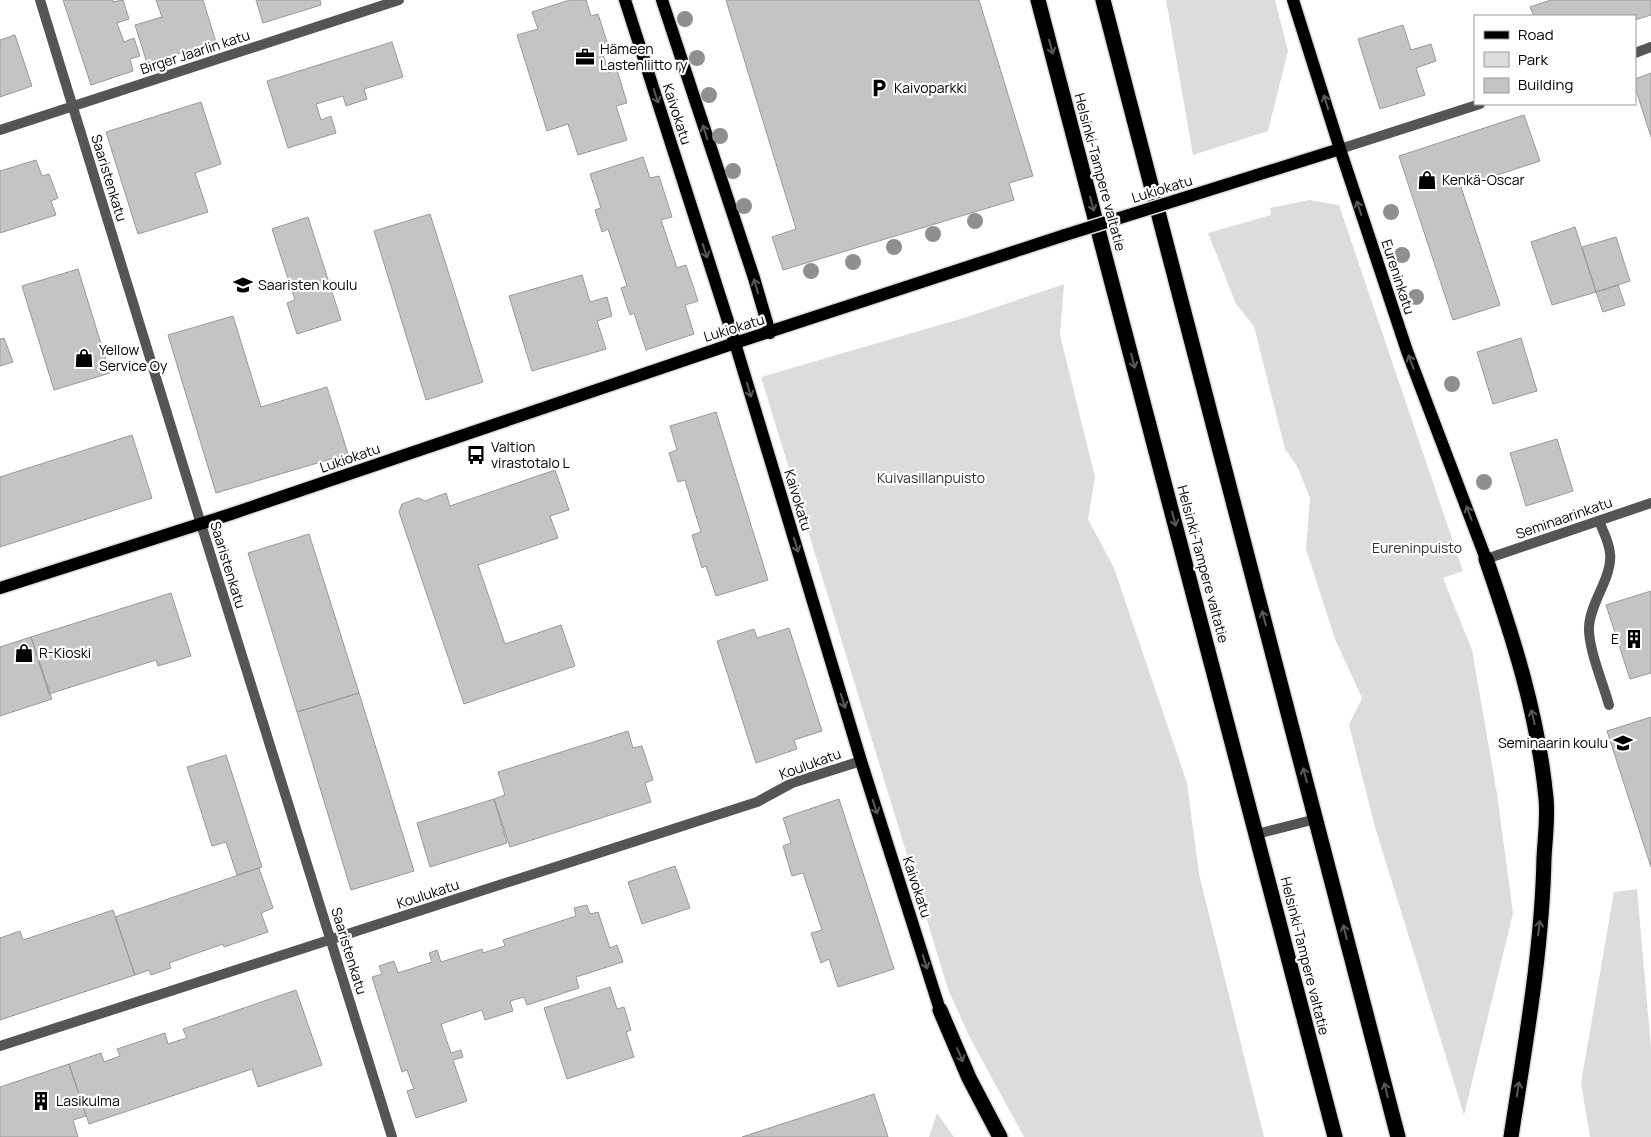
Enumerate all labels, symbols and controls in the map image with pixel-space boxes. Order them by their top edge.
legend [1474,15,1636,105]
text: Road [1518,24,1554,45]
street label: Birger Jaarlin katu [138,25,252,78]
place label: Hämeen Lastenliitto ry [600,39,688,74]
one-way arrow [1046,39,1056,55]
office icon: Hämeen Lastenliitto ry [574,46,596,68]
text: Park [1518,49,1548,70]
text: Building [1518,74,1573,95]
parking icon: Kaivoparkki [868,77,890,99]
place label: Kaivoparkki [894,78,967,97]
street label: Kaivokatu [659,81,696,147]
one-way arrow [651,88,661,104]
street label: Helsinki-Tampere valtatie [1070,91,1131,253]
one-way arrow [1320,95,1330,111]
one-way arrow [700,124,710,140]
street label: Saaristenkatu [87,132,132,224]
shop icon: Kenkä-Oscar [1416,169,1438,191]
street label: Lukiokatu [1129,170,1195,207]
place label: Kenkä-Oscar [1442,170,1525,189]
one-way arrow [1088,196,1097,212]
one-way arrow [1354,200,1364,216]
street label: Eureninkatu [1377,237,1420,317]
one-way arrow [701,243,711,259]
school or university icon: Saaristen koulu [232,274,254,296]
place label: Saaristen koulu [258,275,357,294]
one-way arrow [751,278,761,294]
street label: Lukiokatu [701,309,767,346]
place label: Yellow Service Oy [99,340,168,375]
shop icon: Yellow Service Oy [73,347,95,369]
one-way arrow [1129,353,1138,369]
one-way arrow [1406,354,1415,370]
one-way arrow [744,381,754,397]
place label: Valtion virastotalo L [491,437,570,472]
street label: Lukiokatu [317,438,383,477]
bus stop icon: Valtion virastotalo L [465,444,487,466]
street label: Kaivokatu [780,467,817,533]
park label: Kuivasillanpuisto [877,468,985,487]
street label: Helsinki-Tampere valtatie [1173,483,1234,645]
street label: Seminaarinkatu [1513,492,1615,543]
one-way arrow [1464,506,1473,522]
one-way arrow [1170,510,1180,526]
street label: Saaristenkatu [206,519,251,611]
one-way arrow [791,537,801,553]
park label: Eureninpuisto [1372,538,1462,557]
one-way arrow [1259,610,1268,626]
building icon: E [1623,628,1645,650]
place label: E [1611,629,1619,648]
shop icon: R-Kioski [13,642,35,664]
place label: R-Kioski [39,643,91,662]
one-way arrow [838,693,848,709]
one-way arrow [1528,709,1537,725]
school or university icon: Seminaarin koulu [1612,732,1634,754]
place label: Seminaarin koulu [1498,733,1608,752]
street label: Koulukatu [776,744,843,784]
one-way arrow [1299,768,1309,784]
one-way arrow [871,799,881,815]
street label: Kaivokatu [899,854,936,920]
street label: Koulukatu [394,875,461,913]
street label: Helsinki-Tampere valtatie [1277,875,1334,1037]
street label: Saaristenkatu [327,905,372,997]
one-way arrow [1534,920,1544,936]
one-way arrow [1340,925,1349,941]
one-way arrow [920,954,930,970]
one-way arrow [955,1047,965,1062]
one-way arrow [1513,1081,1523,1097]
one-way arrow [1381,1082,1390,1098]
building icon: Lasikulma [30,1090,52,1112]
place label: Lasikulma [56,1091,120,1110]

